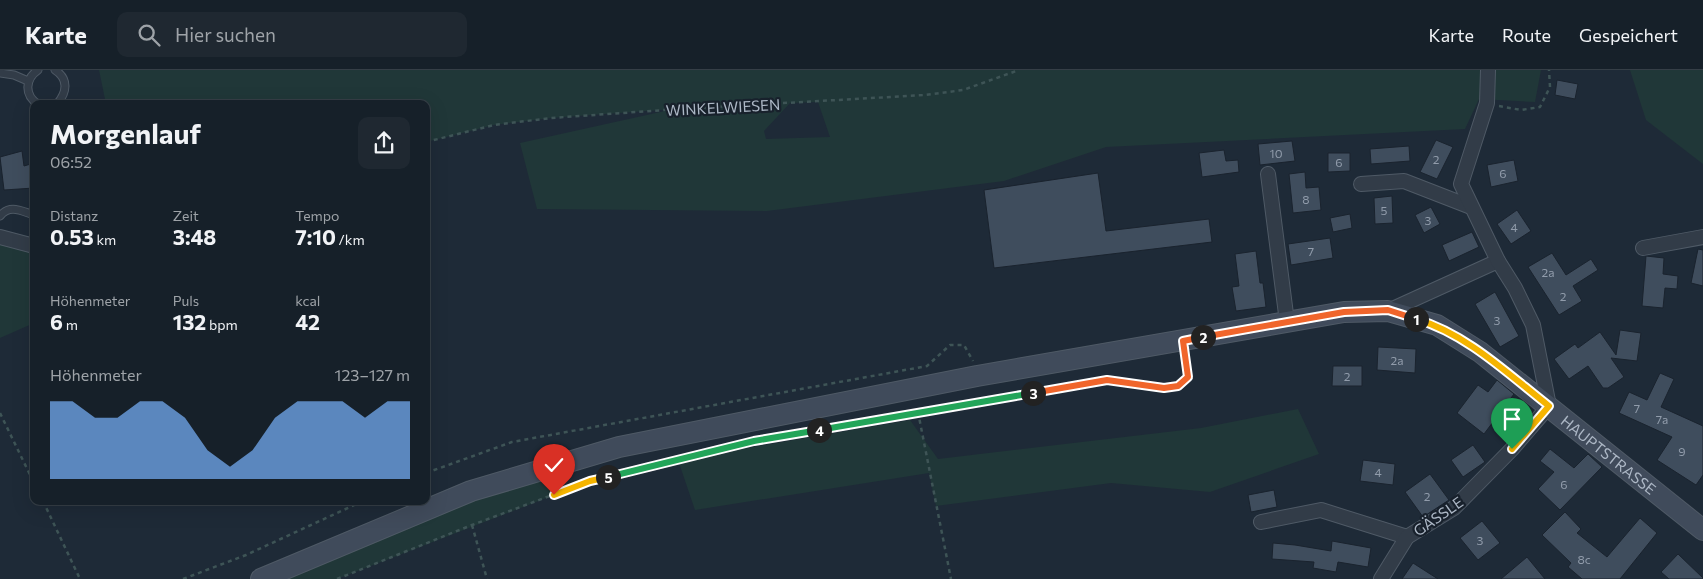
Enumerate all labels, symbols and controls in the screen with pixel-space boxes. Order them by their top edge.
search box [117,12,467,57]
text: Karte [25,20,87,49]
icon: search [135,21,163,49]
text: Hier suchen [175,23,276,46]
text: Karte [1429,24,1474,46]
text: Route [1502,24,1551,46]
text: Gespeichert [1579,24,1678,46]
street label: WINKELWIESEN [665,95,781,119]
text: Morgenlauf [50,116,201,150]
button: share [358,117,410,169]
house number: 10 [1270,146,1283,160]
text: 06:52 [50,152,92,171]
house number: 2 [1433,152,1440,166]
house number: 6 [1335,155,1343,169]
house number: 6 [1499,166,1507,180]
house number: 8 [1302,192,1310,206]
house number: 5 [1381,203,1388,217]
text: Distanz [50,207,98,224]
text: Zeit [173,207,199,224]
text: Tempo [295,207,339,224]
house number: 3 [1425,213,1432,227]
house number: 4 [1510,220,1518,234]
text: 0.53 [50,224,94,249]
text: 3:48 [173,224,216,249]
text: 7:10 [295,224,336,249]
text: km [94,231,116,248]
text: /km [336,231,365,248]
house number: 7 [1308,244,1314,258]
house number: 2a [1542,265,1554,279]
house number: 2 [1560,289,1567,303]
text: Höhenmeter [50,292,130,309]
text: Puls [173,292,199,309]
text: kcal [295,292,320,309]
pin: 1 [1404,306,1428,332]
text: 6 [50,309,63,334]
text: 132 [173,309,206,334]
text: 42 [295,309,320,334]
text: 1 [1413,311,1420,328]
house number: 3 [1494,313,1501,327]
text: m [63,316,78,333]
text: bpm [206,316,238,333]
pin: 2 [1190,324,1216,350]
text: 2 [1200,329,1207,346]
house number: 2a [1391,353,1403,367]
text: Höhenmeter [50,365,142,384]
text: 123–127 m [335,365,410,384]
house number: 2 [1344,369,1351,383]
pin: 3 [1020,380,1046,406]
text: 3 [1029,385,1038,402]
pin [1491,398,1533,449]
house number: 7 [1634,401,1640,415]
icon: arrive [1498,405,1526,433]
street label: HAUPTSTRASSE [1558,411,1660,498]
house number: 7a [1656,412,1668,426]
pin: 4 [806,418,832,442]
text: 4 [815,422,824,439]
pin [533,444,575,495]
house number: 9 [1678,444,1686,458]
icon: check [540,451,568,479]
pin: 5 [596,464,620,490]
house number: 4 [1374,465,1382,479]
text: 5 [604,469,613,486]
house number: 6 [1560,477,1568,491]
house number: 2 [1424,489,1431,503]
street label: GÄSSLE [1410,492,1466,540]
house number: 3 [1477,533,1484,547]
house number: 8c [1577,552,1591,566]

